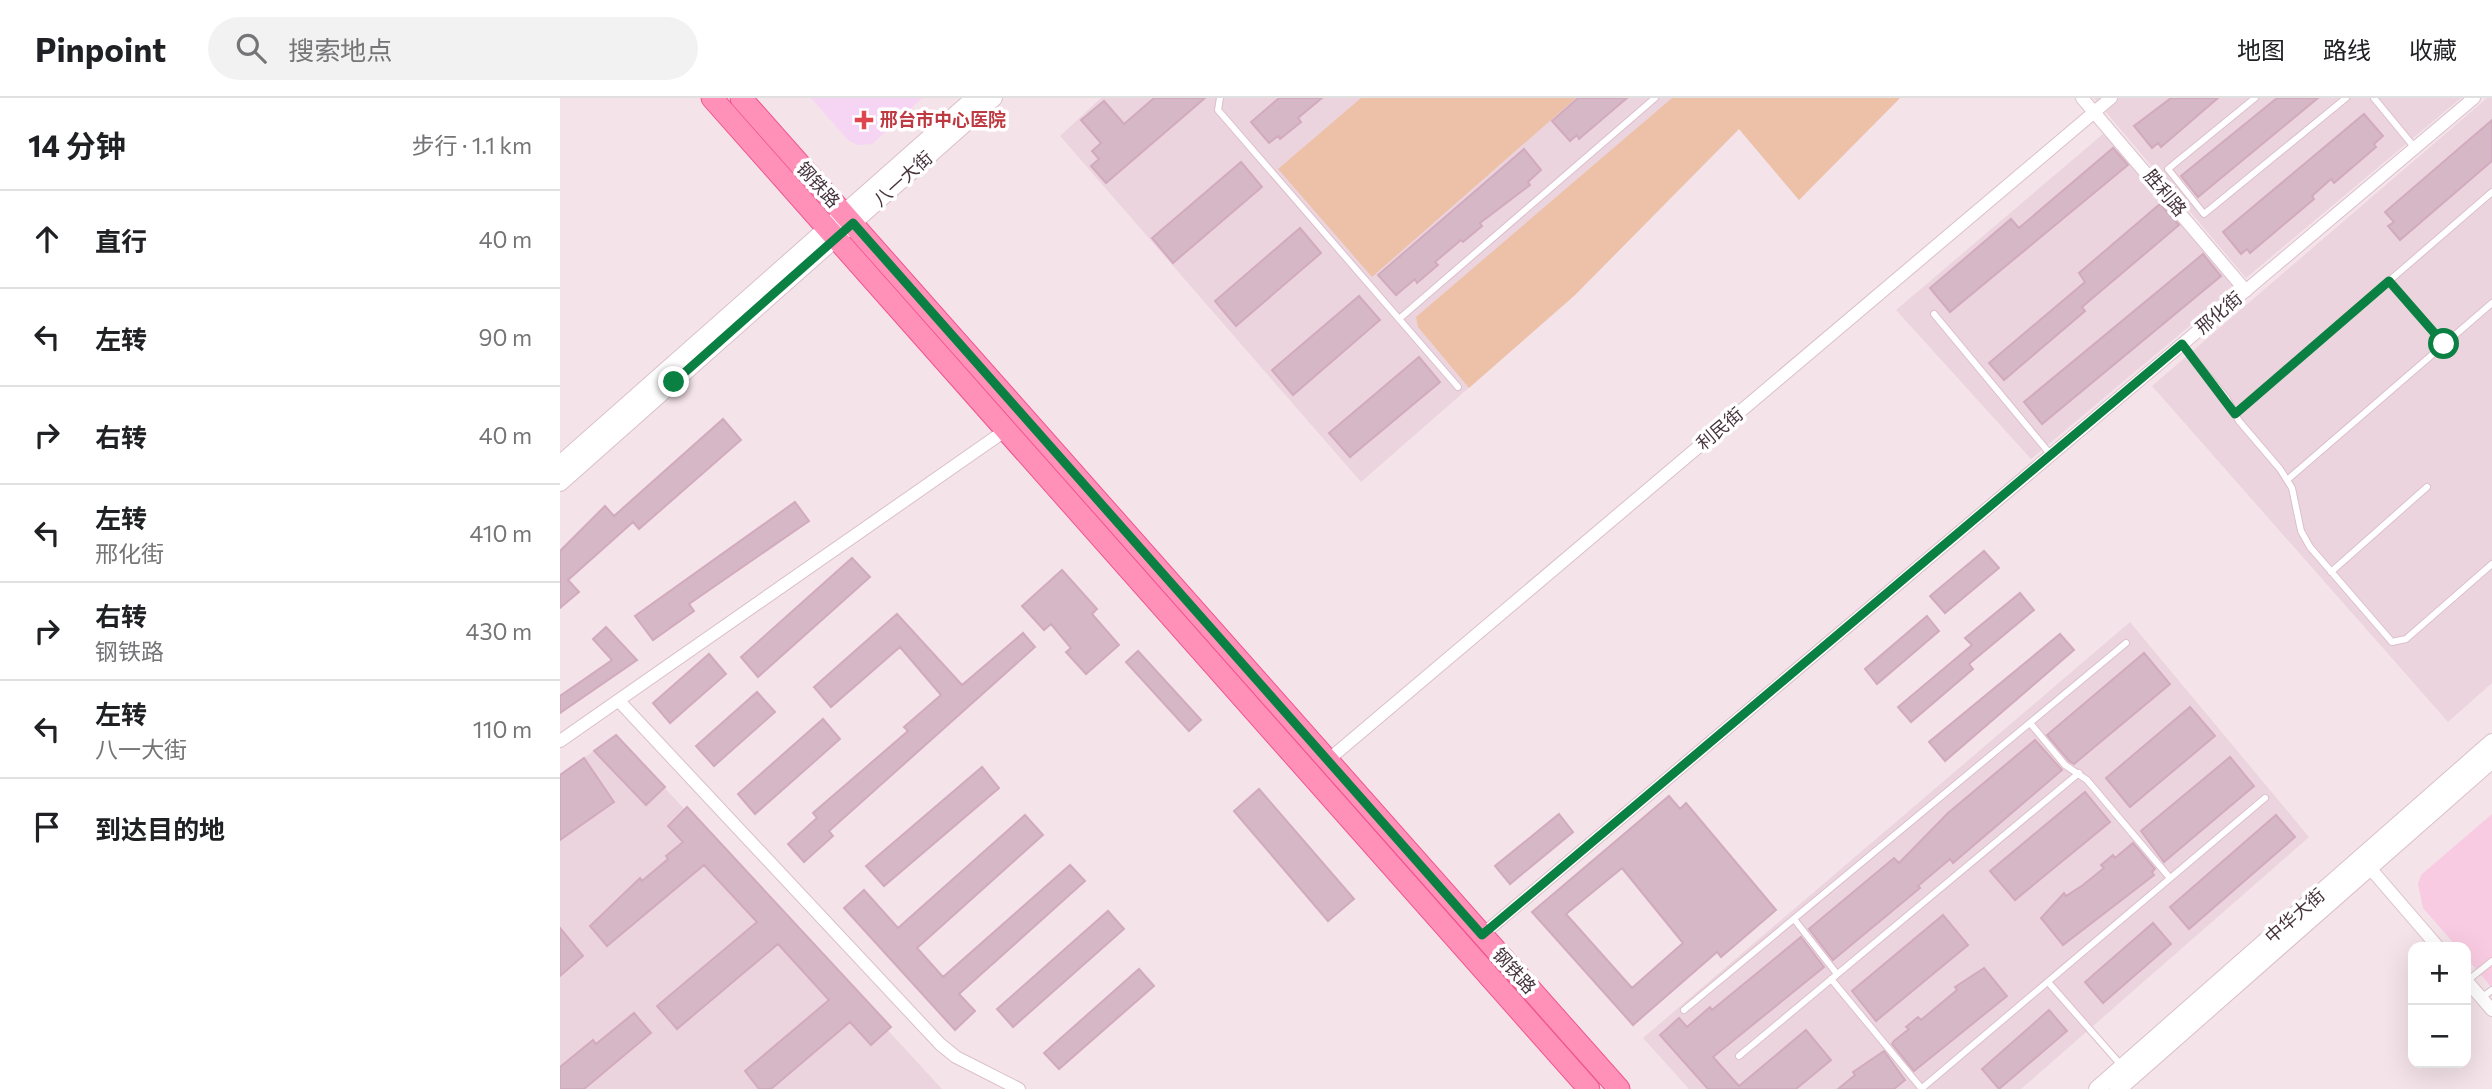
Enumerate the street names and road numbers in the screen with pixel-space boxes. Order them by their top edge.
street label: 八一大街 [868,146,936,211]
street label: 钢铁路 [793,157,845,212]
street label: 胜利路 [2140,165,2192,220]
street label: 邢化街 [2191,286,2246,338]
street label: 利民街 [1692,402,1747,454]
street label: 中华大街 [2260,883,2329,947]
street label: 钢铁路 [1489,943,1541,998]

